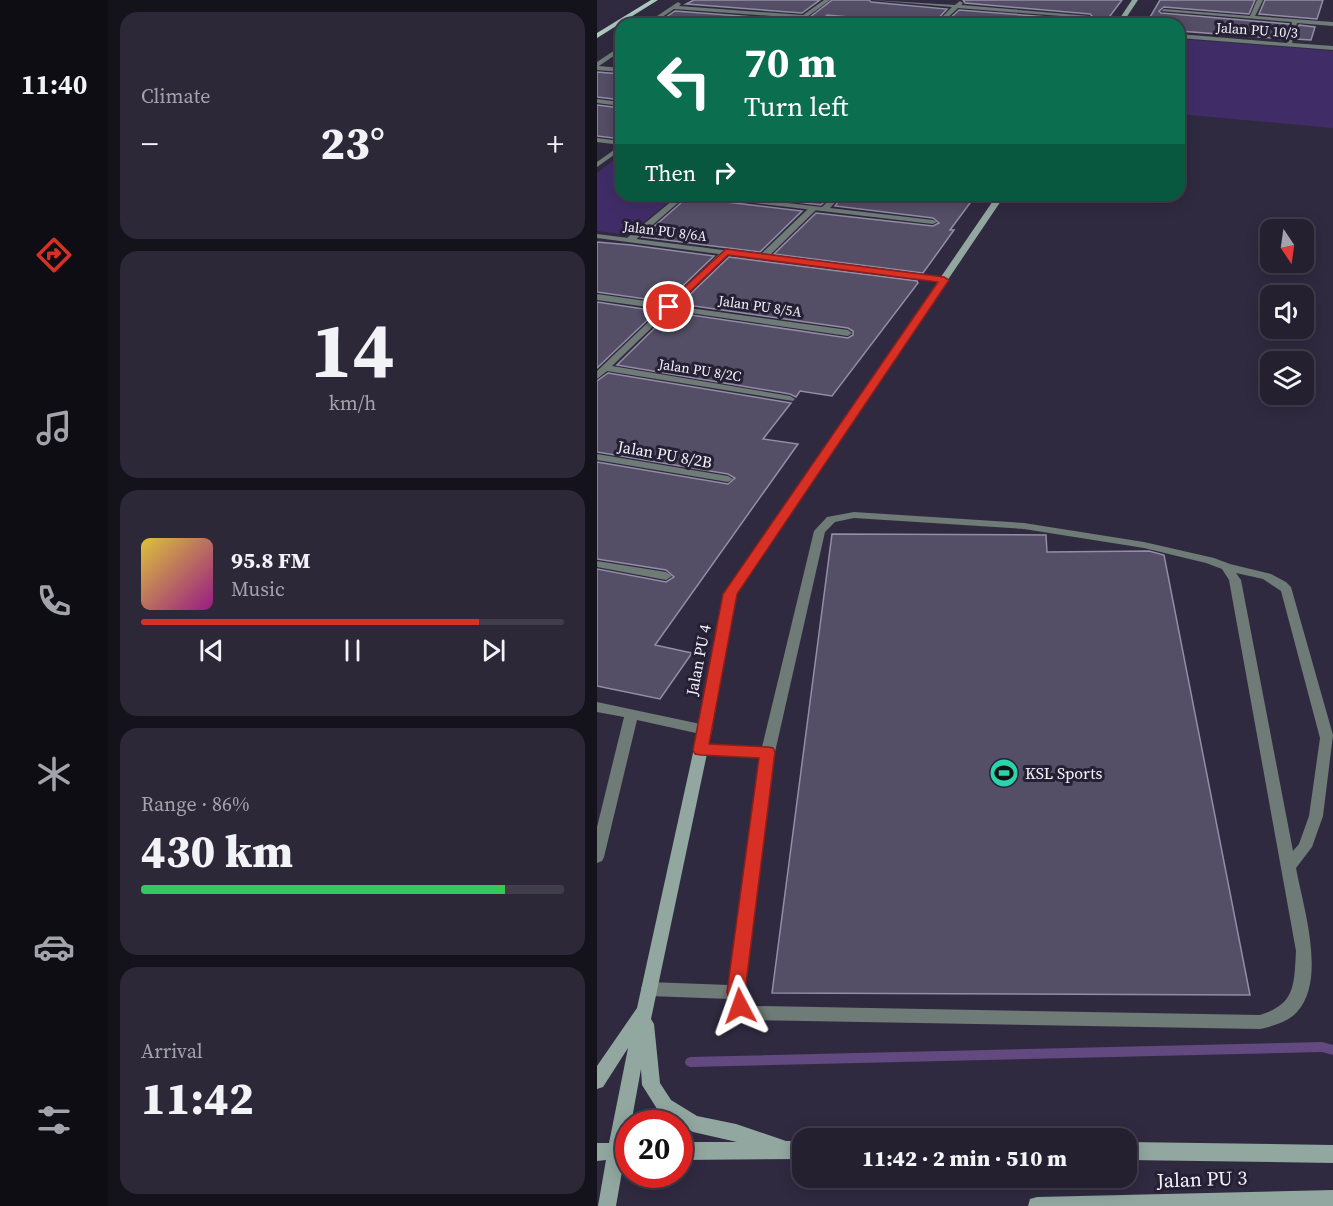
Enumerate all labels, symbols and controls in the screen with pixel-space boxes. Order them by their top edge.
street label: Jalan PU 10/3 [1214,17,1299,43]
text: 70 m [744,33,837,91]
icon: left [645,42,723,120]
text: 11:40 [21,66,87,103]
text: Climate [141,82,210,110]
text: Turn left [744,88,848,125]
text: 23° [320,112,385,174]
text: − [141,121,159,166]
text: + [546,121,564,166]
icon: right [708,156,741,189]
text: Then [645,158,696,188]
street label: Jalan PU 8/6A [621,216,709,246]
north arrow [1260,219,1314,273]
map controls [1260,219,1314,405]
icon: directions [33,234,75,276]
pin [643,281,694,332]
button: sound [1260,285,1314,339]
icon: arrive [652,290,685,323]
street label: Jalan PU 8/5A [716,290,804,322]
text: 14 [310,296,395,403]
button: layers [1260,351,1314,405]
street label: Jalan PU 8/2C [656,353,743,386]
text: km/h [329,389,376,417]
icon: music [33,407,75,449]
street label: Jalan PU 8/2B [615,435,714,473]
text: 95.8 FM [231,545,310,575]
text: Music [231,575,285,603]
icon: phone [33,580,75,622]
street label: Jalan PU 4 [680,622,716,699]
icon: previous [195,634,228,667]
icon: pause [336,634,369,667]
icon: next [477,634,510,667]
icon: climate [33,753,75,795]
sports icon: KSL Sports [988,757,1020,789]
place label: KSL Sports [1025,762,1102,784]
text: Range · 86% [141,790,250,818]
text: 430 km [141,820,293,882]
icon: car [33,926,75,968]
position arrow [708,974,772,1038]
text: Arrival [141,1037,203,1065]
text: 11:42 [141,1067,254,1129]
icon: filters [33,1099,75,1141]
speed limit sign: 20 [615,1110,693,1188]
text: 11:42 · 2 min · 510 m [862,1143,1067,1173]
street label: Jalan PU 3 [1155,1163,1248,1195]

